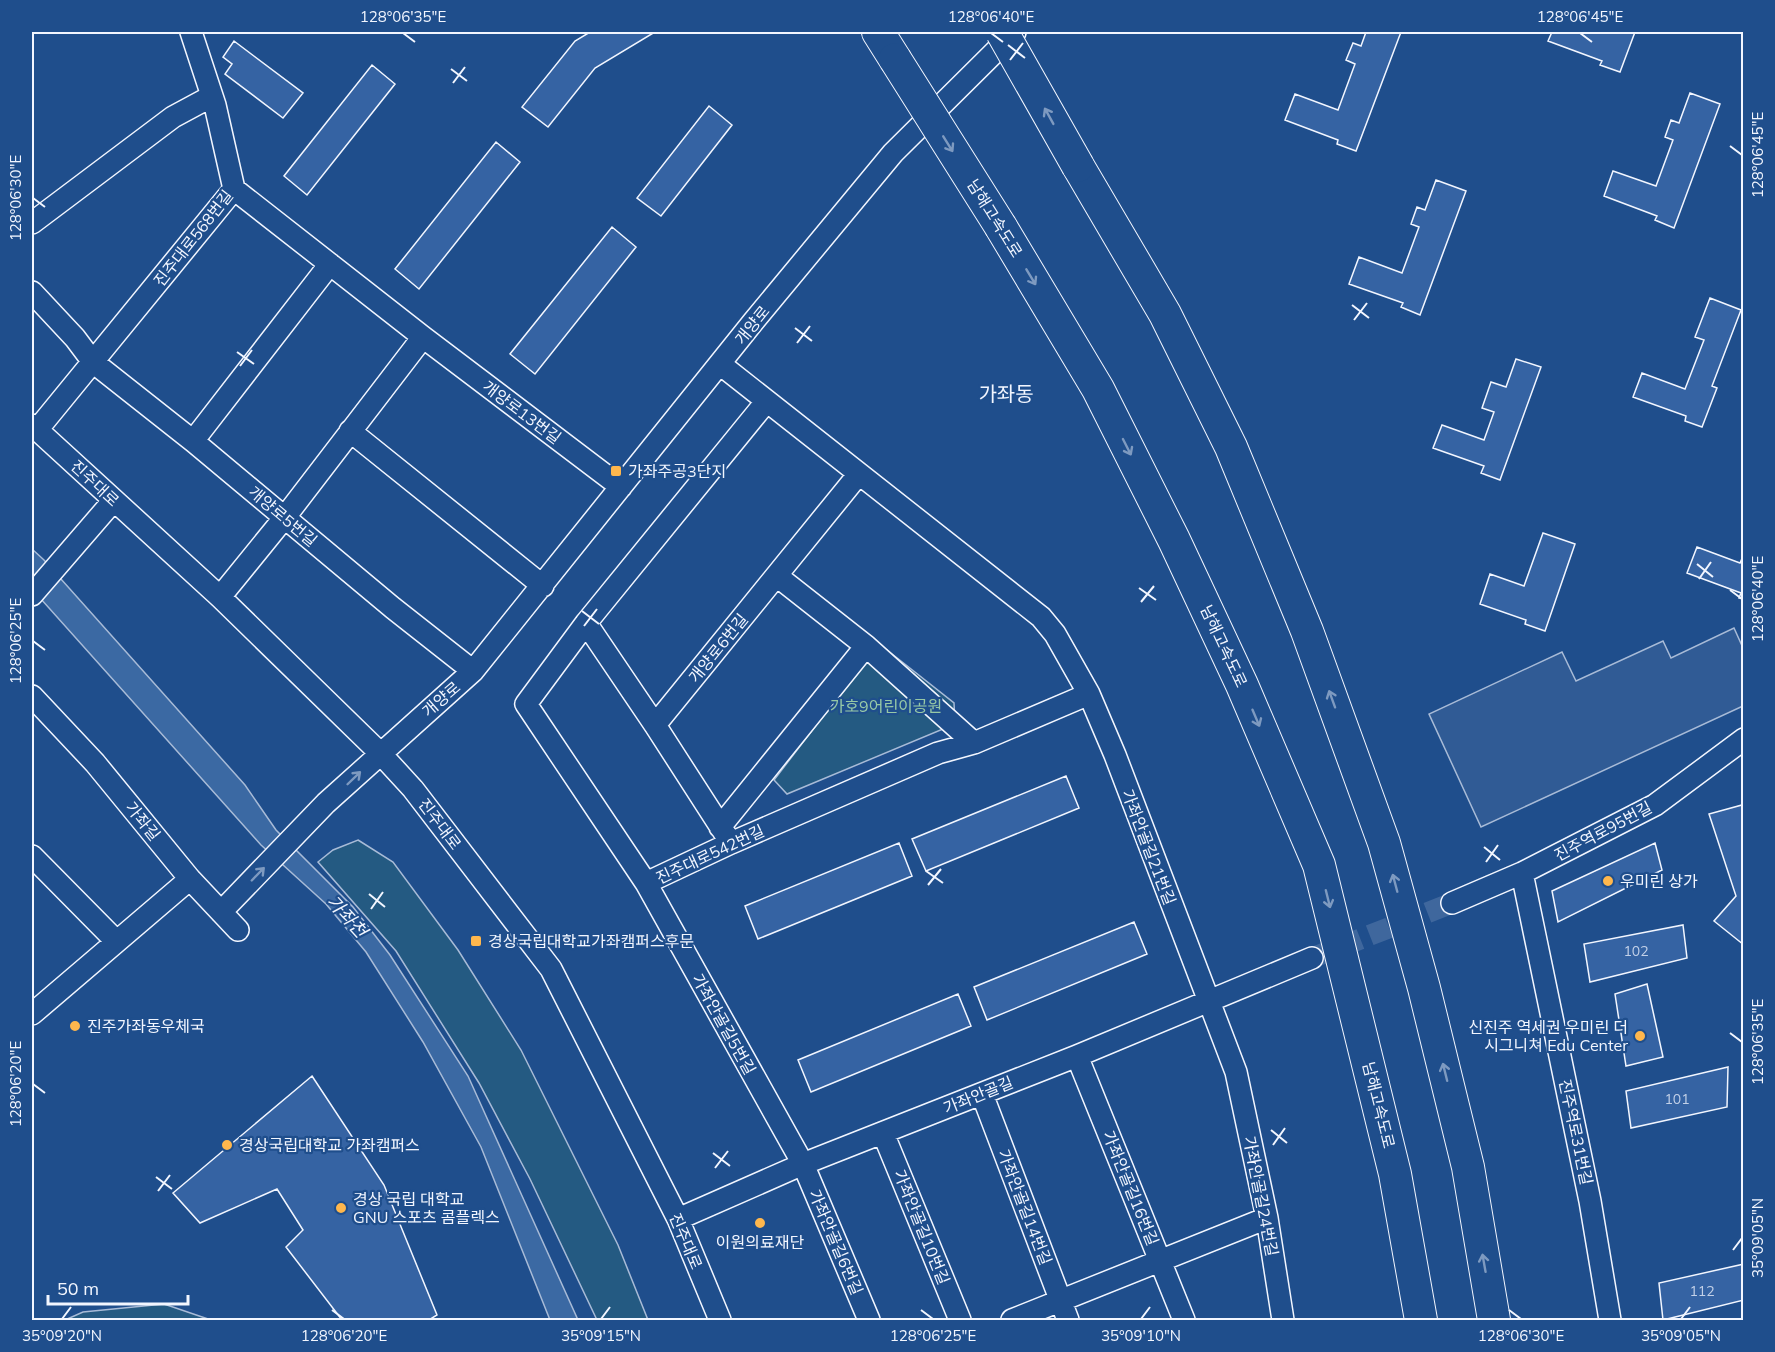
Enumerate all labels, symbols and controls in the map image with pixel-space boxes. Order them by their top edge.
text: 128°06'35"E [360,7,446,26]
text: 128°06'40"E [948,7,1034,26]
text: 128°06'45"E [1537,7,1623,26]
one-way arrow [1043,107,1054,125]
text: 128°06'45"E [1748,112,1767,198]
one-way arrow [942,135,955,152]
text: 128°06'30"E [6,155,25,241]
street label: 남해고속도로 [963,175,1027,261]
street label: 진주대로568번길 [149,186,237,290]
one-way arrow [1026,268,1038,285]
street label: 개양로 [730,301,774,348]
street label: 개양로13번길 [479,376,565,448]
district label: 가좌동 [978,381,1034,406]
one-way arrow [1121,438,1133,455]
street label: 진주대로 [67,456,124,511]
place label: 가좌주공3단지 [628,461,726,481]
marker: 가좌주공3단지 [609,464,623,478]
street label: 개양로5번길 [245,482,321,550]
text: 128°06'40"E [1748,556,1767,642]
text: 128°06'25"E [6,598,25,684]
street label: 남해고속도로 [1196,602,1252,690]
street label: 개양로6번길 [684,609,752,687]
street label: 개양로 [418,677,464,721]
one-way arrow [1326,690,1337,709]
park label: 가호9어린이공원 [830,696,942,716]
one-way arrow [1251,708,1262,726]
one-way arrow [346,771,361,786]
street label: 가좌안골길21번길 [1118,786,1180,908]
street label: 진주대로 [414,794,466,854]
street label: 진주역로95번길 [1551,797,1655,865]
street label: 가좌길 [121,798,165,844]
street label: 진주대로542번길 [653,820,767,888]
one-way arrow [251,867,265,882]
place label: 우미린 상가 [1620,871,1698,891]
one-way arrow [1389,874,1400,893]
marker: 우미린 상가 [1601,874,1615,888]
one-way arrow [1323,889,1334,908]
water label: 가좌천 [322,890,374,944]
place label: 경상국립대학교가좌캠퍼스후문 [488,931,694,951]
marker: 경상국립대학교가좌캠퍼스후문 [469,934,483,948]
house number: 102 [1623,942,1649,960]
street label: 가좌안골길5번길 [688,970,760,1078]
text: 128°06'35"E [1748,999,1767,1085]
place label: 진주가좌동우체국 [87,1016,205,1036]
place label: 신진주 역세권 우미린 더 시그니쳐 Edu Center [1468,1017,1628,1055]
marker: 진주가좌동우체국 [68,1019,82,1033]
marker: 신진주 역세권 우미린 더 시그니쳐 Edu Center [1633,1029,1647,1043]
text: 128°06'20"E [6,1041,25,1127]
street label: 남해고속도로 [1359,1060,1399,1151]
one-way arrow [1438,1063,1450,1082]
street label: 가좌안골길 [940,1072,1016,1118]
street label: 진주역로31번길 [1555,1077,1597,1187]
house number: 101 [1664,1090,1690,1108]
street label: 가좌안골길16번길 [1099,1128,1163,1248]
street label: 가좌안골길24번길 [1240,1134,1282,1258]
place label: 경상국립대학교 가좌캠퍼스 [239,1135,420,1155]
marker: 경상국립대학교 가좌캠퍼스 [220,1138,234,1152]
street label: 가좌안골길14번길 [994,1146,1056,1268]
street label: 가좌안골길10번길 [890,1167,954,1287]
street label: 가좌안골길6번길 [805,1186,867,1298]
place label: 경상 국립 대학교 GNU 스포츠 콤플렉스 [353,1189,500,1227]
text: 35°09'05"N [1748,1198,1767,1278]
marker: 경상 국립 대학교 GNU 스포츠 콤플렉스 [334,1201,348,1215]
street label: 진주대로 [665,1210,707,1272]
marker: 이원의료재단 [753,1216,767,1230]
place label: 이원의료재단 [716,1232,804,1252]
one-way arrow [1479,1254,1490,1273]
scale bar [48,1268,188,1306]
text: 50 m [57,1277,99,1300]
house number: 112 [1689,1282,1715,1300]
text: 35°09'20"N [22,1326,102,1345]
text: 128°06'20"E [301,1326,387,1345]
text: 35°09'15"N [561,1326,641,1345]
text: 128°06'25"E [890,1326,976,1345]
text: 35°09'10"N [1101,1326,1181,1345]
text: 128°06'30"E [1478,1326,1564,1345]
text: 35°09'05"N [1641,1326,1721,1345]

